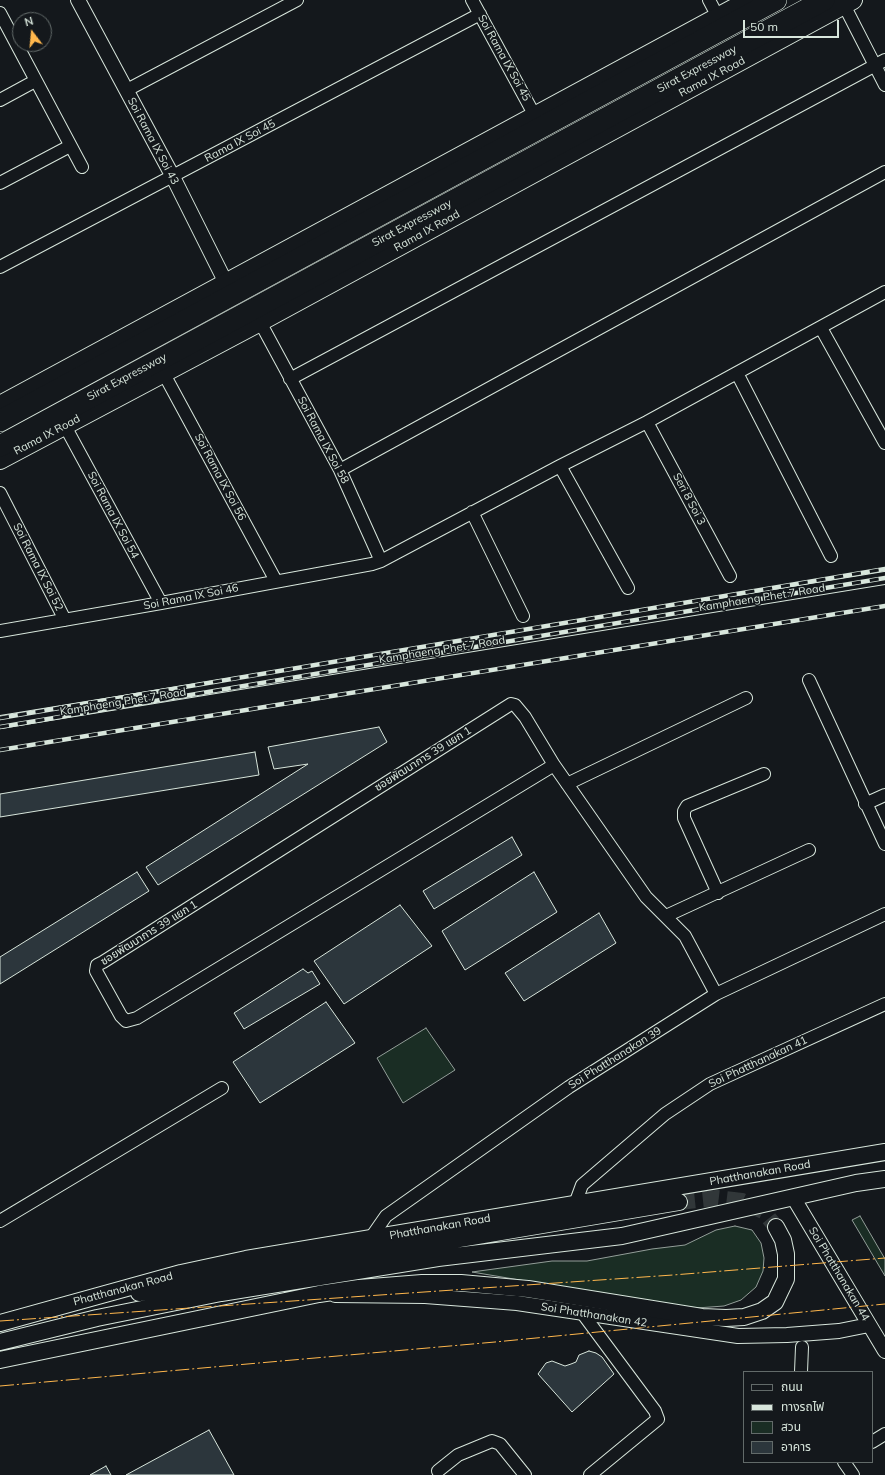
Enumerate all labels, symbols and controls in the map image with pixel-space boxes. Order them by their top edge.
north arrow [12,12,52,52]
scale bar [745,12,841,38]
street label: Soi Rama IX Soi 45 [475,13,533,103]
text: N [23,14,35,29]
text: 50 m [750,19,778,34]
street label: Sirat Expressway [655,42,739,96]
street label: Rama IX Road [677,54,747,100]
street label: Soi Rama IX Soi 43 [124,95,182,187]
street label: Rama IX Soi 45 [202,117,278,165]
street label: Sirat Expressway [370,196,454,250]
street label: Rama IX Road [392,207,462,255]
street label: Sirat Expressway [85,350,169,404]
street label: Soi Rama IX Soi 58 [294,394,352,486]
street label: Rama IX Road [12,412,82,458]
street label: Soi Rama IX Soi 56 [191,431,249,523]
street label: Soi Rama IX Soi 54 [84,469,142,561]
street label: Seri 8 Soi 3 [670,471,708,527]
street label: Soi Rama IX Soi 52 [10,521,66,613]
street label: Soi Rama IX Soi 46 [142,581,240,613]
street label: Kamphaeng Phet 7 Road [698,582,826,614]
street label: Kamphaeng Phet 7 Road [378,634,506,666]
street label: Kamphaeng Phet 7 Road [59,686,187,718]
street label: ซอยพัฒนาการ 39 แยก 1 [372,724,474,794]
street label: ซอยพัฒนาการ 39 แยก 1 [98,898,200,968]
street label: Soi Phatthanakan 39 [566,1024,664,1092]
street label: Soi Phatthanakan 41 [707,1033,809,1091]
street label: Phatthanakan Road [708,1158,812,1188]
street label: Phatthanakan Road [388,1212,492,1242]
street label: Soi Phatthanakan 44 [806,1225,872,1323]
street label: Phatthanakan Road [72,1269,174,1309]
street label: Soi Phatthanakan 42 [540,1300,648,1330]
legend [743,1371,873,1463]
text: ถนน [781,1379,803,1394]
text: ทางรถไฟ [781,1399,824,1414]
text: สวน [781,1419,801,1434]
text: อาคาร [781,1439,811,1454]

